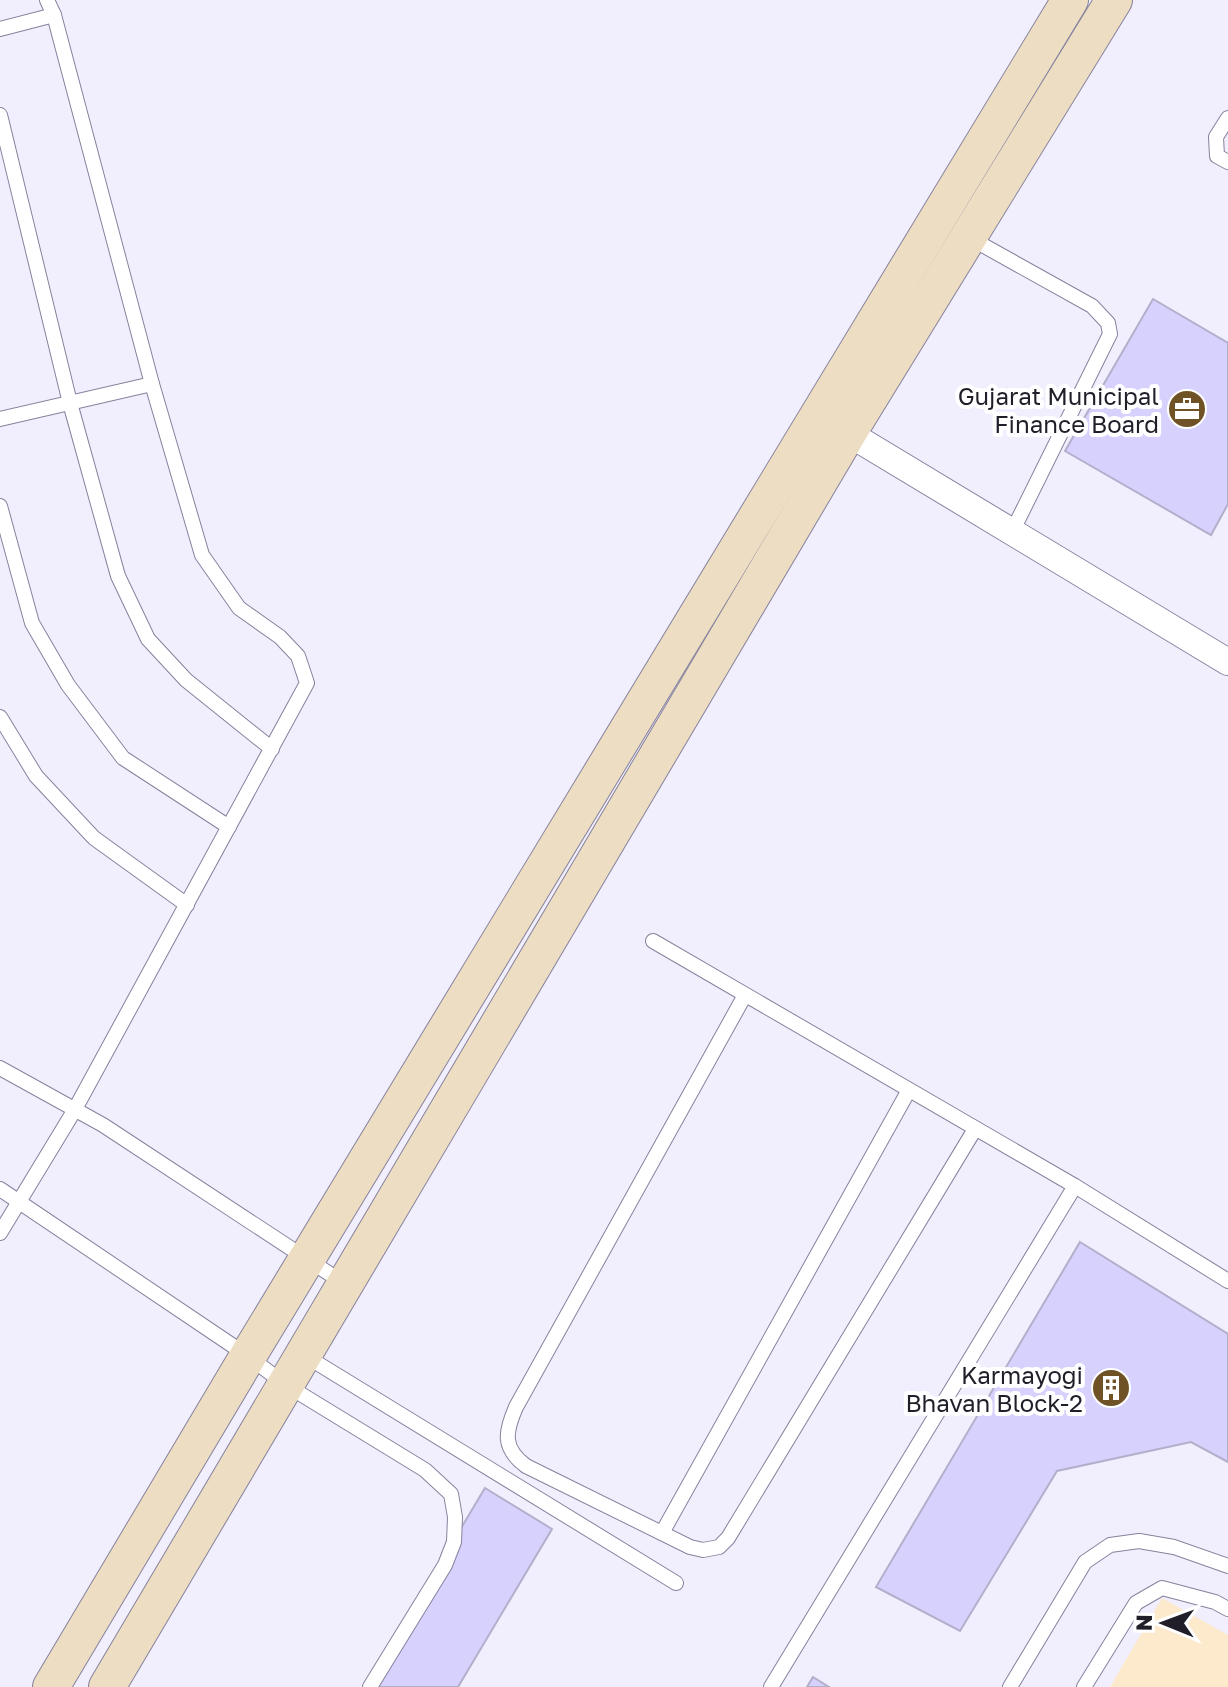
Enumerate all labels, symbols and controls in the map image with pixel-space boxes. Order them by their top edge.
place label: Gujarat Municipal Finance Board [958,381,1159,438]
office icon: Gujarat Municipal Finance Board [1166,388,1208,430]
place label: Karmayogi Bhavan Block-2 [905,1360,1083,1417]
building icon: Karmayogi Bhavan Block-2 [1090,1367,1132,1409]
north arrow [1124,1583,1204,1663]
text: N [1130,1614,1157,1631]

